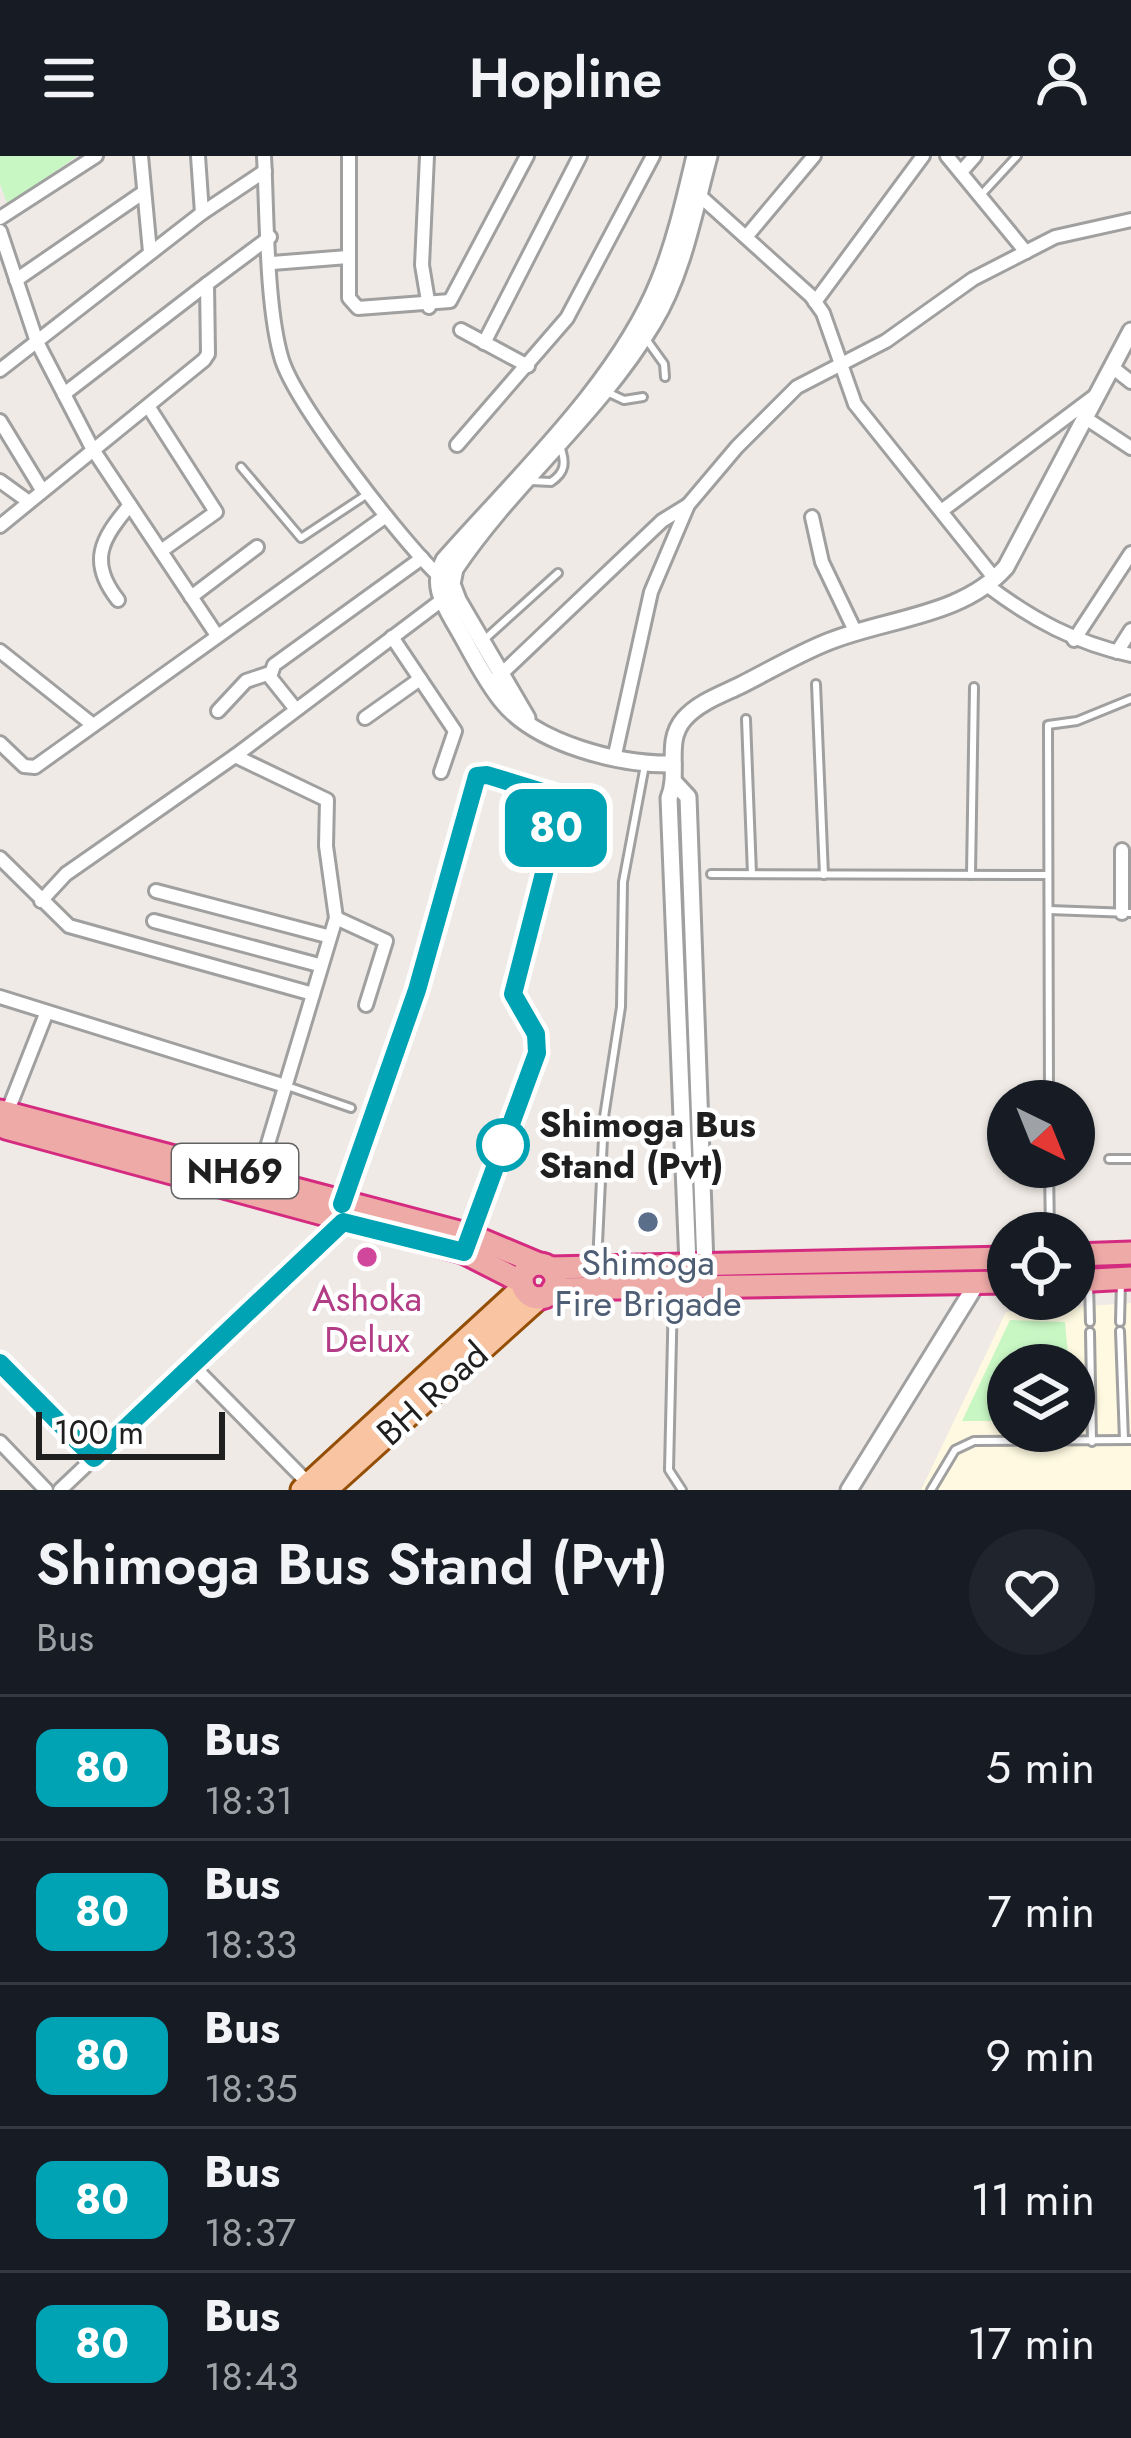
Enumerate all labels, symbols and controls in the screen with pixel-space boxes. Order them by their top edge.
text: Hopline [469,39,662,117]
icon: menu [36,45,102,111]
icon: person [1029,45,1095,111]
line badge: 80 [502,789,610,867]
text: 80 [529,797,583,858]
north arrow [987,1080,1095,1188]
map controls [987,1080,1095,1452]
place label: Shimoga Bus Stand (Pvt) [539,1098,756,1191]
marker: Shimoga Bus Stand (Pvt) [478,1120,528,1170]
road number: NH69 [172,1144,298,1198]
marker: Shimoga Fire Brigade [635,1209,661,1235]
button: locate [987,1212,1095,1320]
place label: Shimoga Fire Brigade [554,1236,742,1329]
marker: Ashoka Delux [354,1244,380,1270]
place label: Ashoka Delux [312,1272,422,1365]
street label: BH Road [365,1329,499,1457]
button: layers [987,1344,1095,1452]
scale bar [36,1406,225,1459]
text: 100 m [54,1409,144,1456]
text: Shimoga Bus Stand (Pvt) [36,1523,668,1605]
button: heart [969,1529,1095,1655]
text: Bus [36,1609,94,1666]
text: Bus [204,1707,280,1772]
text: 5 min [986,1735,1095,1800]
text: 80 [75,1737,129,1798]
text: 18:31 [204,1772,293,1829]
text: Bus [204,1851,280,1916]
text: 7 min [987,1879,1095,1944]
text: 80 [75,1881,129,1942]
text: 18:33 [204,1916,297,1973]
text: Bus [204,1995,280,2060]
text: 9 min [985,2023,1095,2088]
text: 80 [75,2025,129,2086]
text: 18:35 [204,2060,298,2117]
text: Bus [204,2139,280,2204]
text: 11 min [971,2167,1095,2232]
text: 80 [75,2169,129,2230]
text: 18:37 [204,2204,296,2261]
text: Bus [204,2283,280,2348]
text: 17 min [967,2311,1095,2376]
text: 80 [75,2313,129,2374]
text: 18:43 [204,2348,299,2405]

